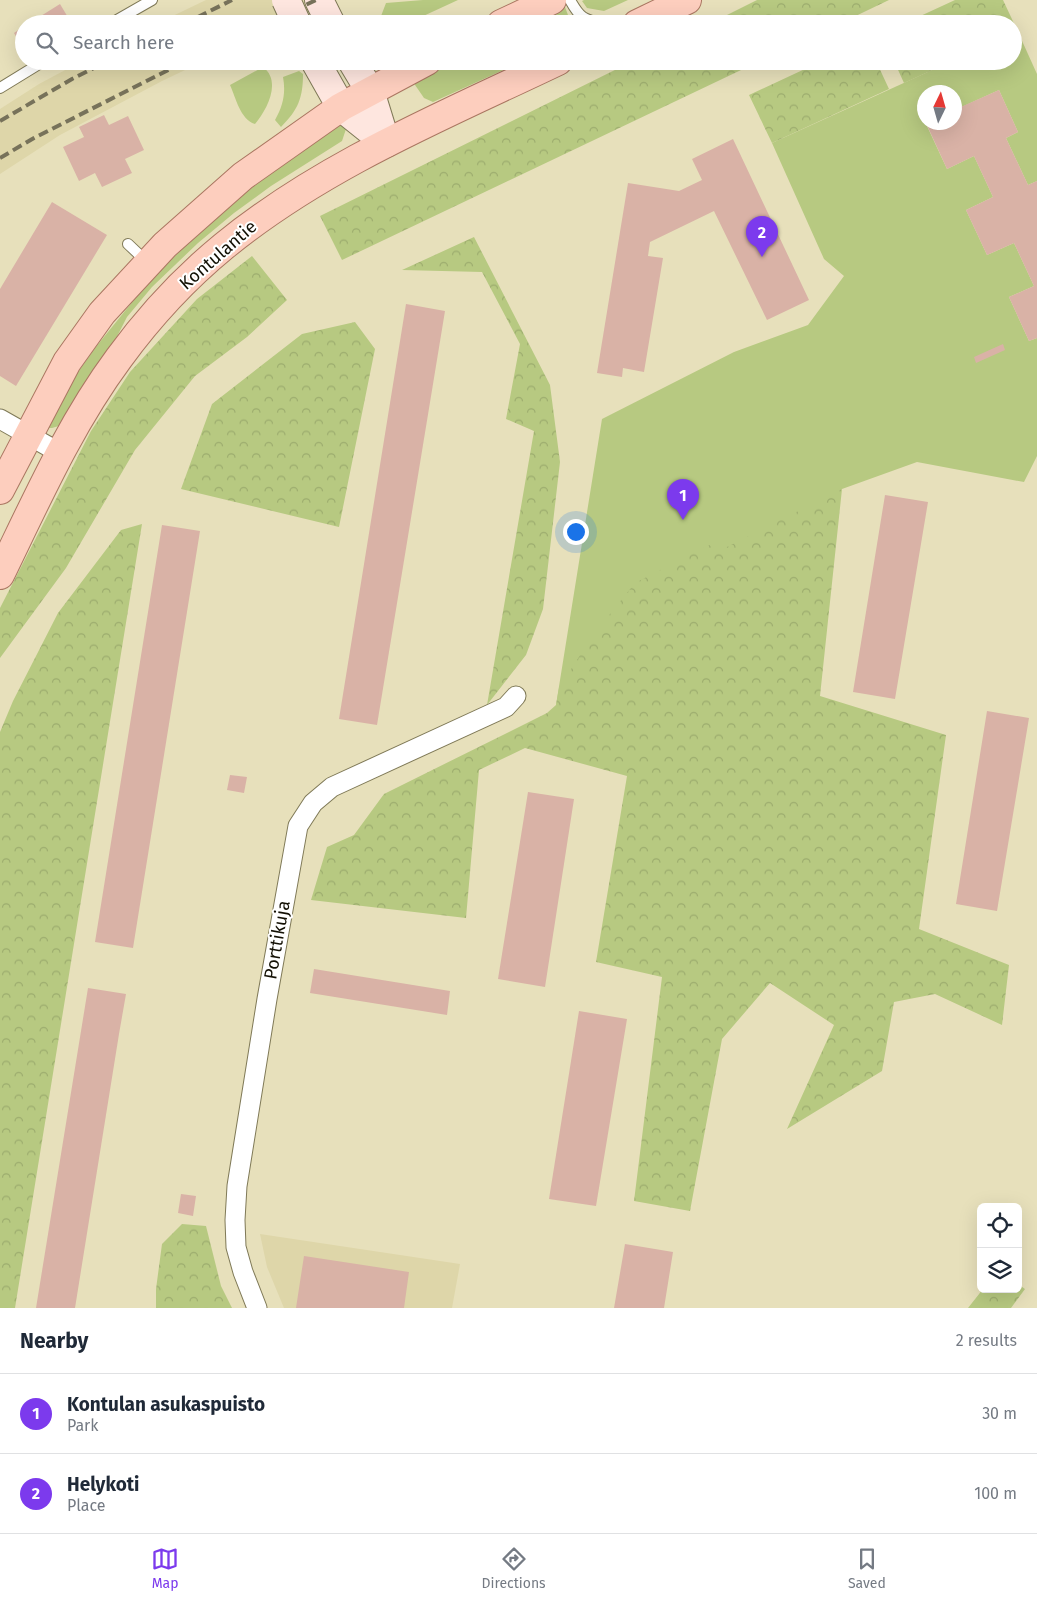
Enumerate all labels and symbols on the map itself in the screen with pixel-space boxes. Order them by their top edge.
north arrow [917,85,962,130]
street label: Kontulantie [175,215,261,295]
pin: 2 [746,216,778,257]
pin: 1 [667,479,699,520]
your location [563,519,589,545]
street label: Porttikuja [259,899,295,981]

